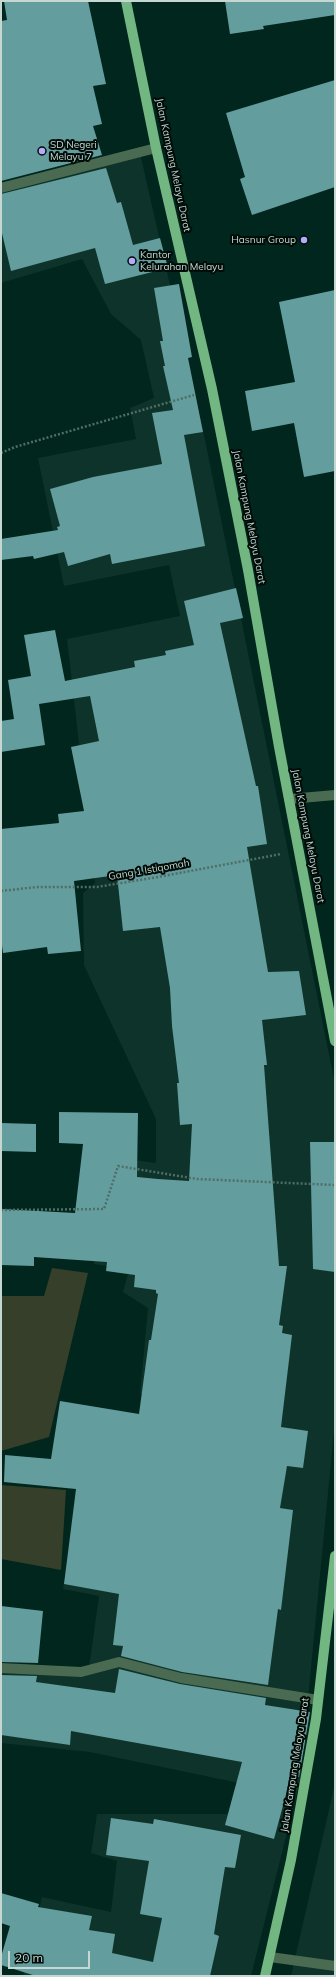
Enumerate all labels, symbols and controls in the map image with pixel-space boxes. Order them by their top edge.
street label: Jalan Kampung Melayu Darat [153,97,193,233]
place label: SD Negeri Melayu 7 [50,139,97,162]
marker: SD Negeri Melayu 7 [37,146,47,156]
place label: Hasnur Group [231,234,296,246]
marker: Hasnur Group [299,235,309,245]
place label: Kantor Kelurahan Melayu [140,249,223,272]
marker: Kantor Kelurahan Melayu [127,256,137,266]
street label: Jalan Kampung Melayu Darat [230,449,268,585]
street label: Jalan Kampung Melayu Darat [289,768,327,904]
street label: Gang 1 Istiqomah [108,857,190,883]
street label: Jalan Kampung Melayu Darat [278,1697,312,1833]
scale bar [10,1943,92,1969]
text: 20 m [15,1950,43,1965]

